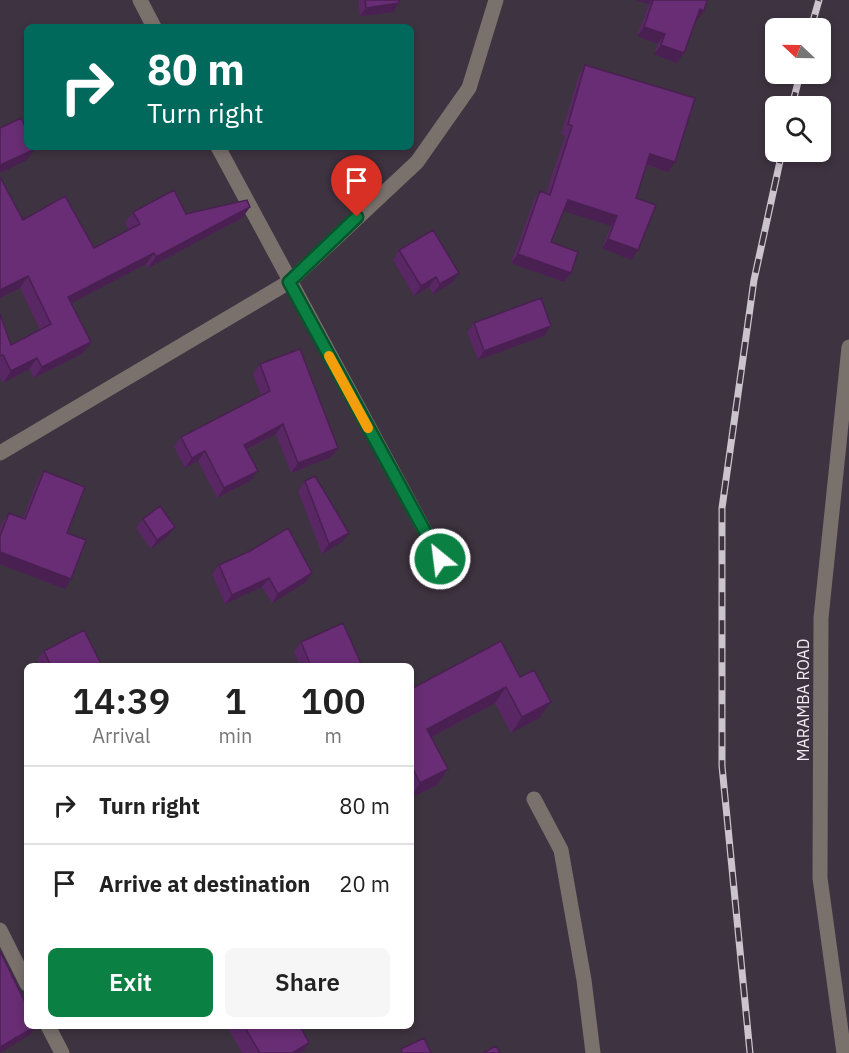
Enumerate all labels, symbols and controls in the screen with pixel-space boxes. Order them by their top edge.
north arrow [765,18,831,84]
map controls [765,18,831,162]
text: 80 m [147,42,245,97]
icon: right [48,48,126,126]
text: Turn right [147,95,264,130]
button: search [765,96,831,162]
pin [331,155,382,217]
icon: arrive [340,164,373,197]
position arrow [408,527,472,591]
street label: MARAMBA ROAD [793,638,813,762]
text: 14:39 [72,677,170,724]
text: 1 [225,677,246,724]
text: 100 [301,677,366,724]
text: Arrival [92,722,150,749]
text: min [219,722,252,749]
text: m [324,722,342,749]
icon: right [48,789,81,822]
text: Turn right [99,791,200,820]
text: 80 m [339,791,390,820]
icon: arrive [48,867,81,900]
text: Arrive at destination [99,869,310,898]
text: 20 m [339,869,390,898]
button: Exit [48,948,213,1017]
button: Share [225,948,390,1017]

